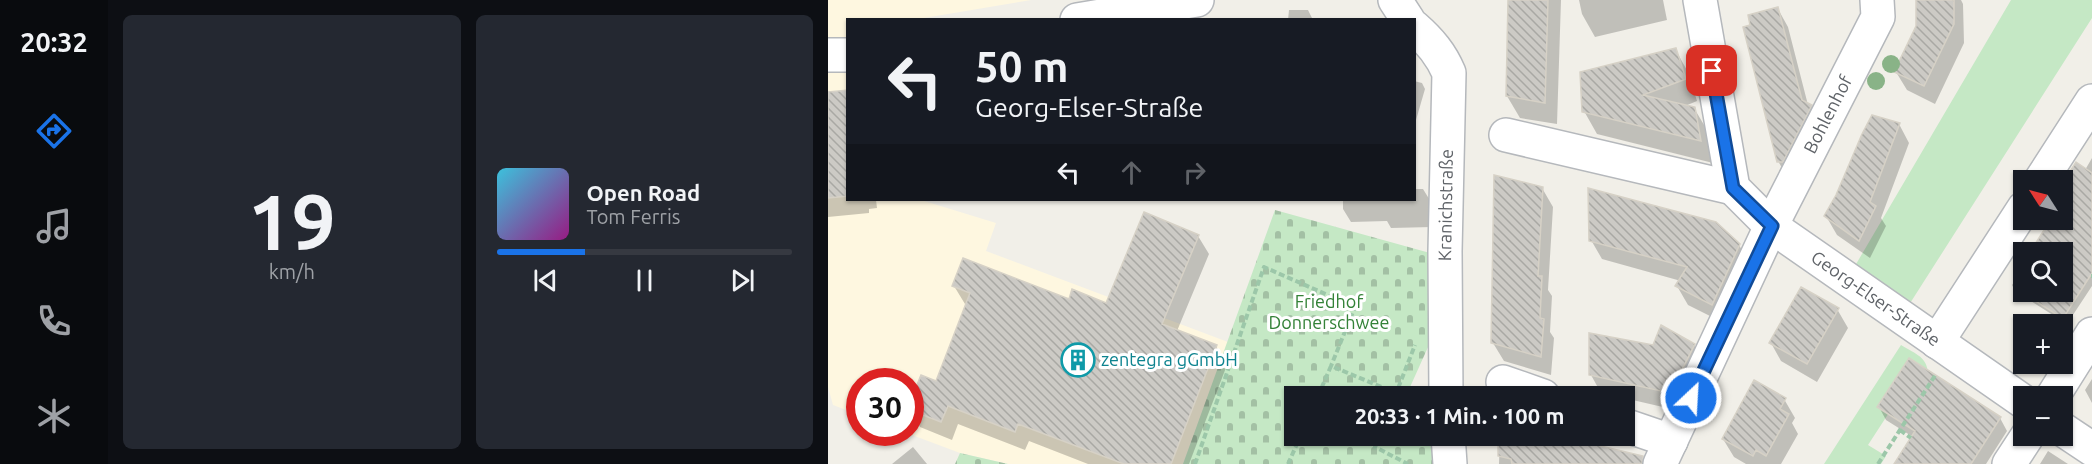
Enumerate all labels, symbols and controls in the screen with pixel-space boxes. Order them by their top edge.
text: 20:32 [20,27,88,57]
icon: left [876,42,954,120]
text: 50 m [975,43,1069,90]
pin [1686,45,1737,96]
icon: arrive [1695,54,1728,87]
street label: Bohlenhof [1799,71,1856,156]
text: Georg-Elser-Straße [975,92,1204,122]
icon: directions [33,110,75,152]
street label: Kranichstraße [1434,149,1456,261]
icon: left [1052,156,1085,189]
icon: ahead [1115,156,1148,189]
icon: right [1178,156,1211,189]
north arrow [2013,170,2073,230]
map controls [2013,170,2073,446]
text: 19 [248,177,336,265]
text: Open Road [587,180,700,205]
icon: music [33,205,75,247]
text: Tom Ferris [587,205,680,228]
button: search [2013,242,2073,302]
street label: Georg-Elser-Straße [1808,246,1944,350]
text: km/h [269,260,315,283]
icon: previous [529,264,562,297]
icon: pause [628,264,661,297]
icon: next [726,264,759,297]
park label: Friedhof Donnerschwee [1269,291,1389,332]
icon: phone [33,300,75,342]
button: + [2013,314,2073,374]
building icon: zentegra gGmbH [1060,342,1096,378]
place label: zentegra gGmbH [1101,349,1238,369]
position arrow [1659,366,1723,430]
speed limit sign: 30 [846,368,924,446]
button: − [2013,386,2073,446]
icon: climate [33,395,75,437]
text: 20:33 · 1 Min. · 100 m [1355,403,1564,428]

